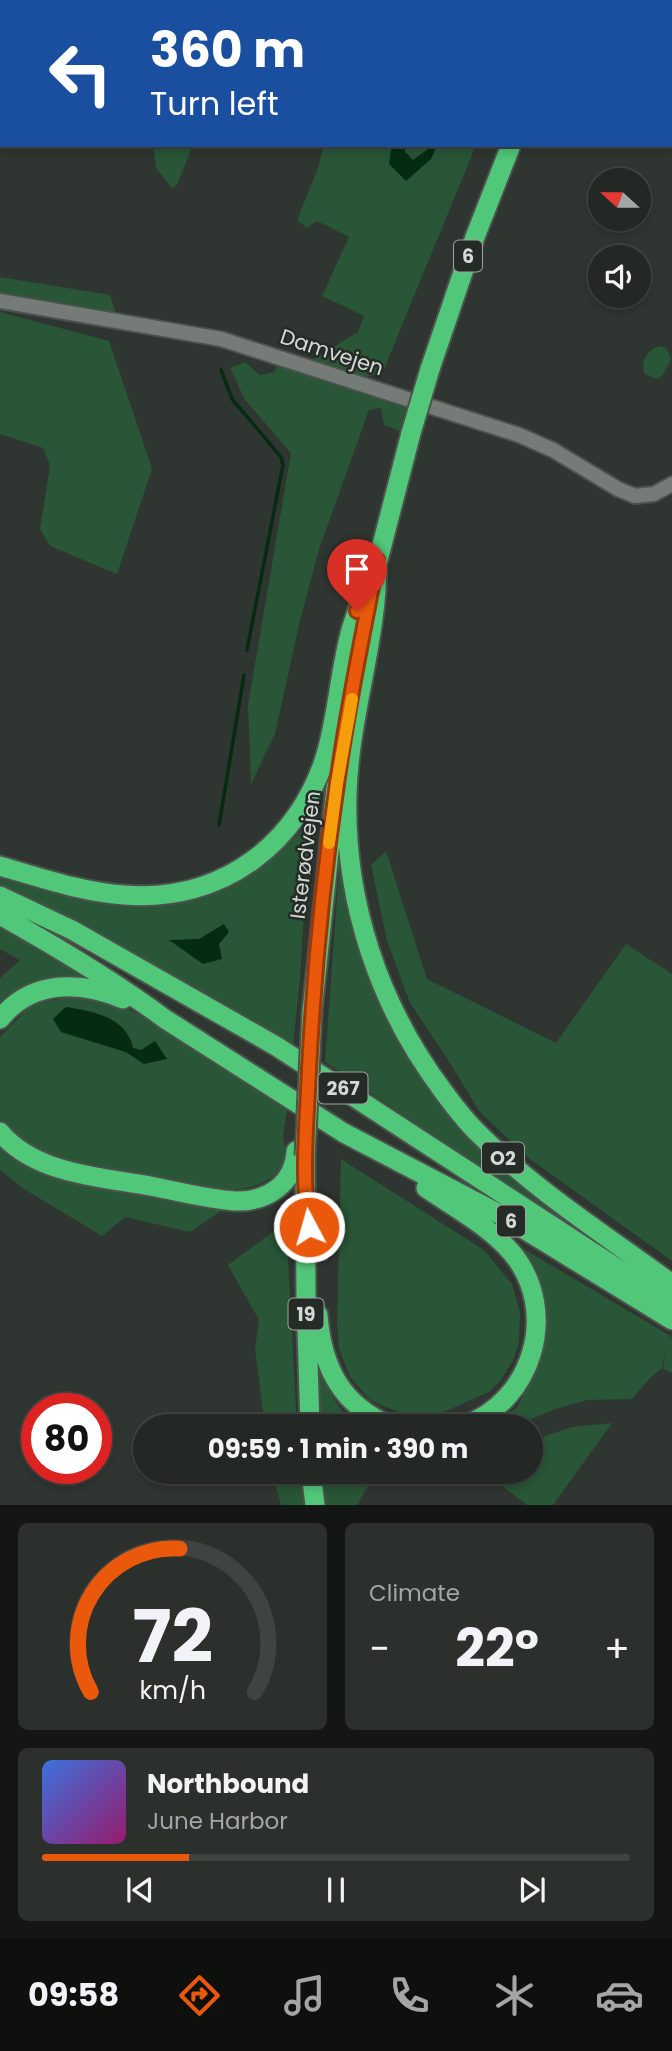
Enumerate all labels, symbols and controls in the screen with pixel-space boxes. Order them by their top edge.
text: 360 m [150,16,305,84]
icon: left [35,28,126,119]
text: Turn left [150,81,279,126]
north arrow [588,168,651,231]
map controls [588,168,651,308]
road number: 6 [454,240,482,272]
button: sound [588,245,651,308]
street label: Damvejen [277,322,387,382]
pin [327,539,387,611]
icon: arrive [338,550,376,588]
street label: Isterødvejen [283,789,327,921]
road number: 267 [318,1072,368,1104]
road number: O2 [482,1142,524,1174]
position arrow [272,1190,346,1264]
road number: 6 [497,1205,525,1236]
road number: 19 [288,1298,324,1330]
speed limit sign: 80 [21,1393,112,1484]
text: 09:59 · 1 min · 390 m [208,1431,468,1467]
text: Climate [369,1577,460,1609]
text: 72 [132,1587,213,1688]
text: 22° [455,1612,539,1685]
text: − [369,1622,390,1675]
text: + [604,1622,630,1675]
text: km/h [139,1673,206,1708]
text: Northbound [147,1766,309,1802]
text: June Harbor [147,1805,288,1837]
icon: previous [121,1871,159,1909]
icon: pause [317,1871,355,1909]
icon: next [513,1871,551,1909]
icon: directions [175,1971,224,2020]
icon: music [280,1971,329,2020]
icon: phone [385,1971,434,2020]
icon: climate [490,1971,539,2020]
icon: car [595,1971,644,2020]
text: 09:58 [28,1972,119,2017]

